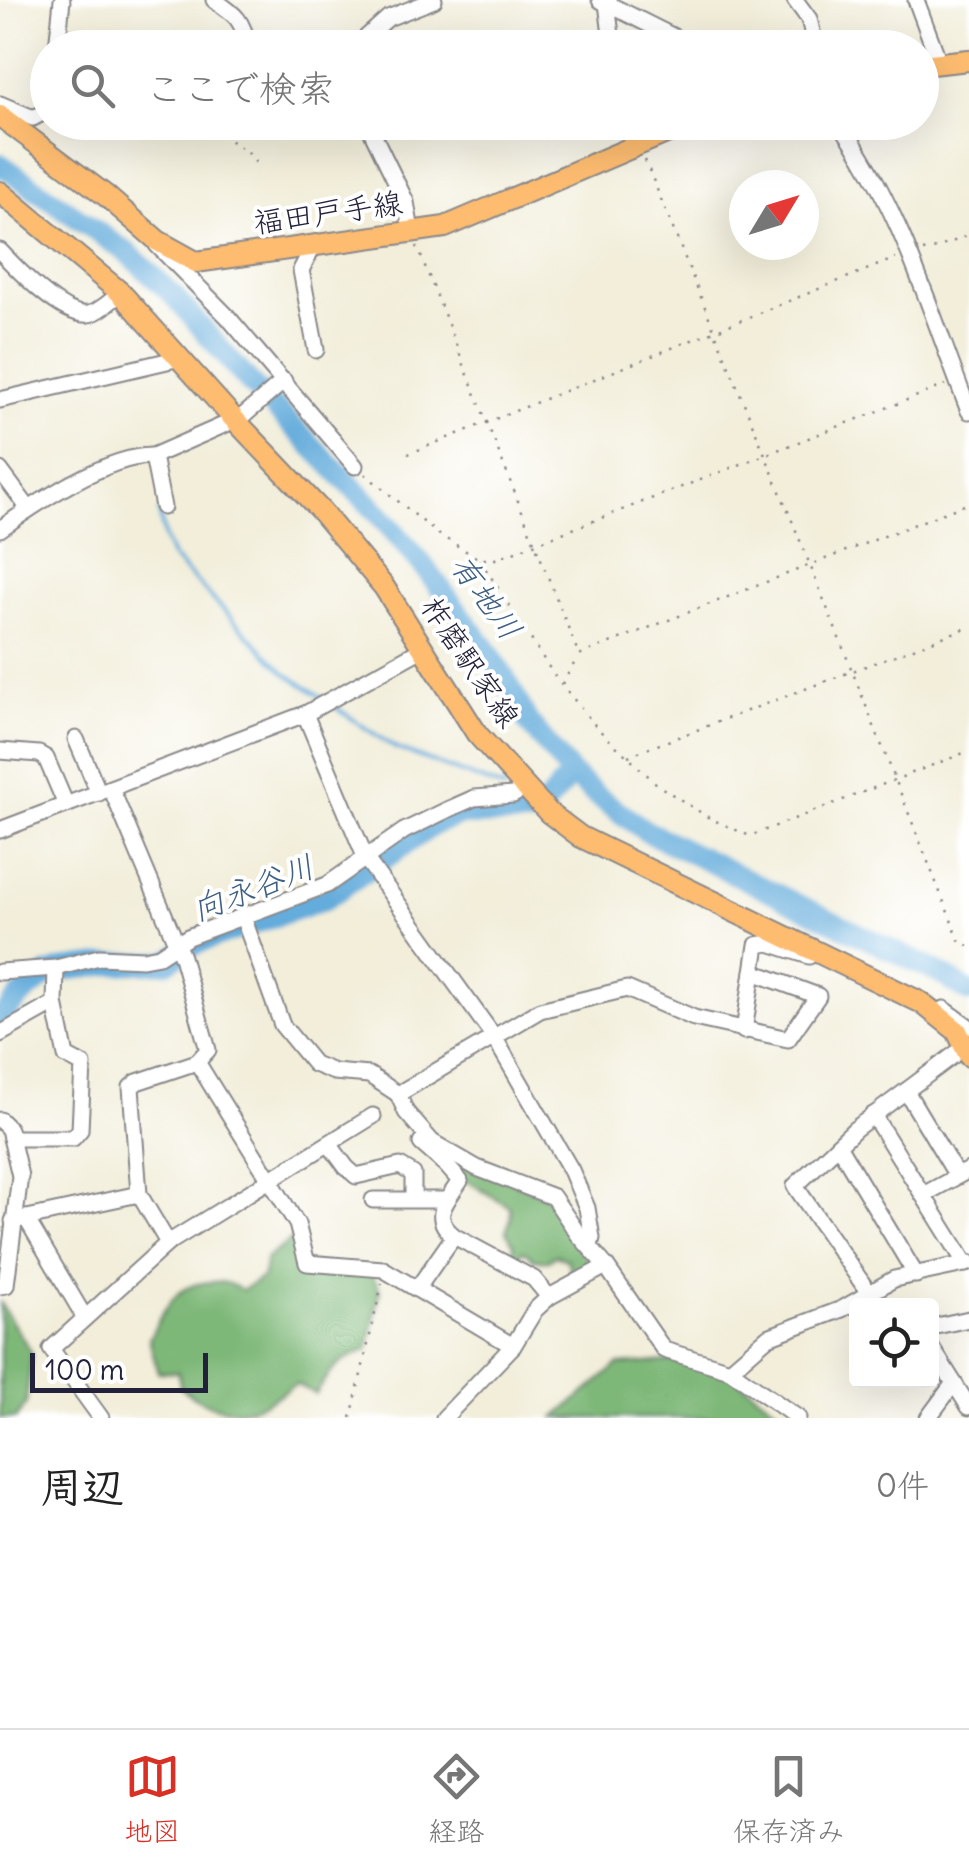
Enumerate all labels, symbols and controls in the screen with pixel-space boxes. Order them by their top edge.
search box [30,30,939,140]
icon: search [65,58,120,113]
text: ここで検索 [145,65,335,112]
north arrow [729,170,819,260]
street label: 福田戸手線 [251,183,405,241]
water label: 有地川 [442,546,531,648]
street label: 柞磨駅家線 [413,589,529,734]
water label: 向永谷川 [186,845,320,930]
map controls [849,1298,939,1388]
button: locate [849,1298,939,1388]
scale bar [30,1348,208,1392]
text: 100 m [45,1352,124,1388]
text: 周辺 [40,1461,124,1513]
text: 0件 [876,1465,929,1506]
tab: 地図 [124,1749,180,1849]
tab: 経路 [428,1749,485,1849]
tab: 保存済み [733,1749,845,1849]

